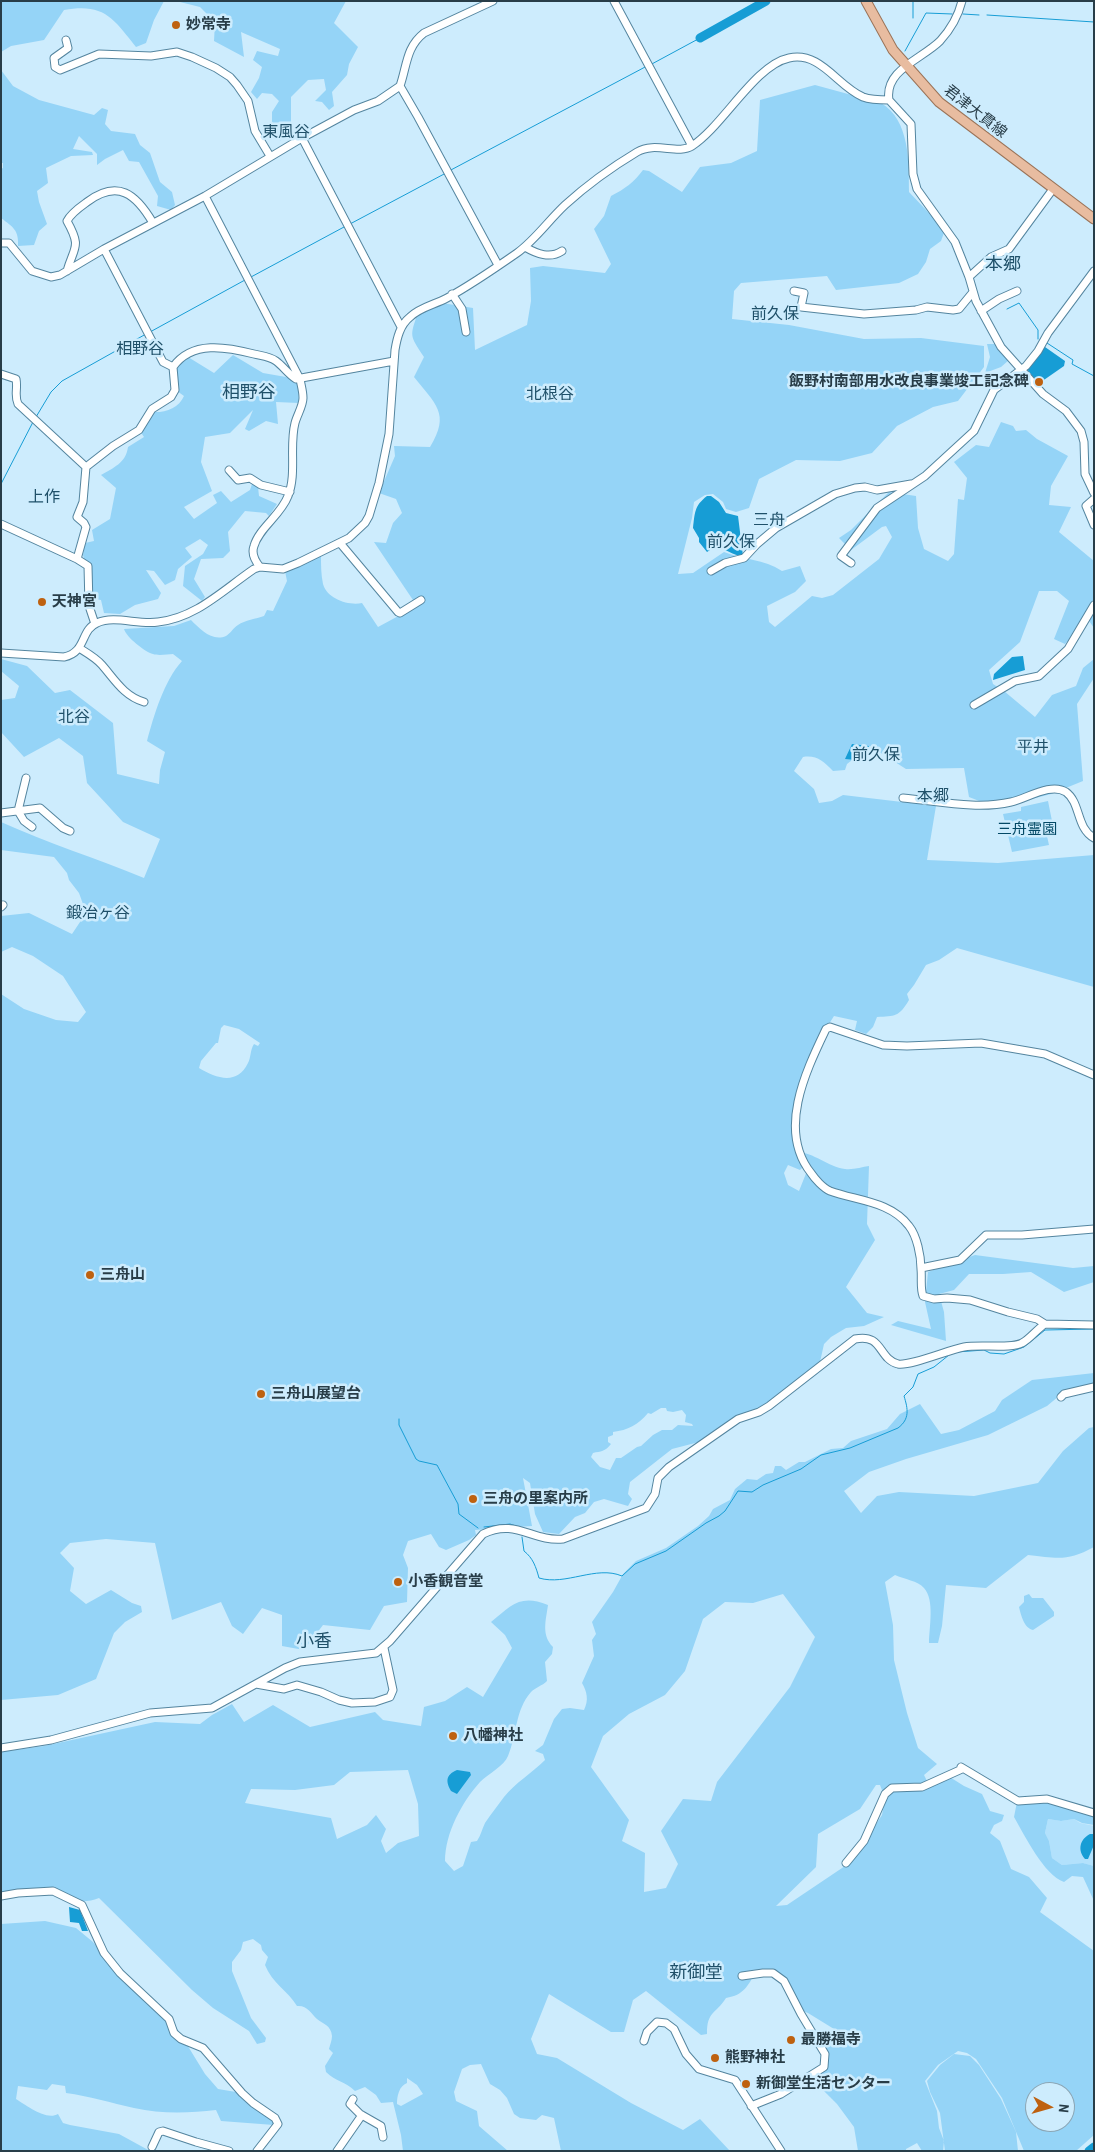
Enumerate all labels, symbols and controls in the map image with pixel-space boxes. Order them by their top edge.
place label: 妙常寺 [186,16,231,34]
marker: 妙常寺 [170,19,182,31]
street label: 君津大貫線 [940,82,1010,142]
district label: 東風谷 [262,123,310,143]
district label: 本郷 [985,254,1021,276]
district label: 前久保 [751,305,799,325]
district label: 相野谷 [116,340,164,360]
place label: 飯野村南部用水改良事業竣工記念碑 [789,373,1029,391]
marker: 飯野村南部用水改良事業竣工記念碑 [1033,376,1045,388]
district label: 相野谷 [222,382,276,404]
district label: 北根谷 [526,385,574,405]
district label: 上作 [28,488,60,508]
district label: 三舟 [753,511,785,531]
district label: 前久保 [707,533,755,553]
place label: 天神宮 [52,593,97,611]
marker: 天神宮 [36,596,48,608]
district label: 北谷 [58,708,90,728]
district label: 平井 [1017,738,1049,758]
district label: 前久保 [852,746,900,766]
district label: 本郷 [917,787,949,807]
park label: 三舟霊園 [997,821,1057,839]
district label: 鍛冶ヶ谷 [66,904,130,924]
place label: 三舟山 [100,1266,145,1284]
marker: 三舟山 [84,1269,96,1281]
place label: 三舟山展望台 [271,1385,361,1403]
marker: 三舟山展望台 [255,1388,267,1400]
place label: 三舟の里案内所 [483,1490,588,1508]
marker: 三舟の里案内所 [467,1493,479,1505]
place label: 小香観音堂 [408,1573,483,1591]
marker: 小香観音堂 [392,1576,404,1588]
district label: 小香 [296,1631,332,1653]
place label: 八幡神社 [463,1727,523,1745]
marker: 八幡神社 [447,1730,459,1742]
district label: 新御堂 [669,1962,723,1984]
place label: 最勝福寺 [801,2031,861,2049]
marker: 最勝福寺 [785,2034,797,2046]
place label: 熊野神社 [725,2049,785,2067]
marker: 熊野神社 [709,2052,721,2064]
place label: 新御堂生活センター [756,2075,891,2093]
marker: 新御堂生活センター [740,2078,752,2090]
north arrow [1025,2082,1075,2132]
text: N [1055,2103,1073,2114]

